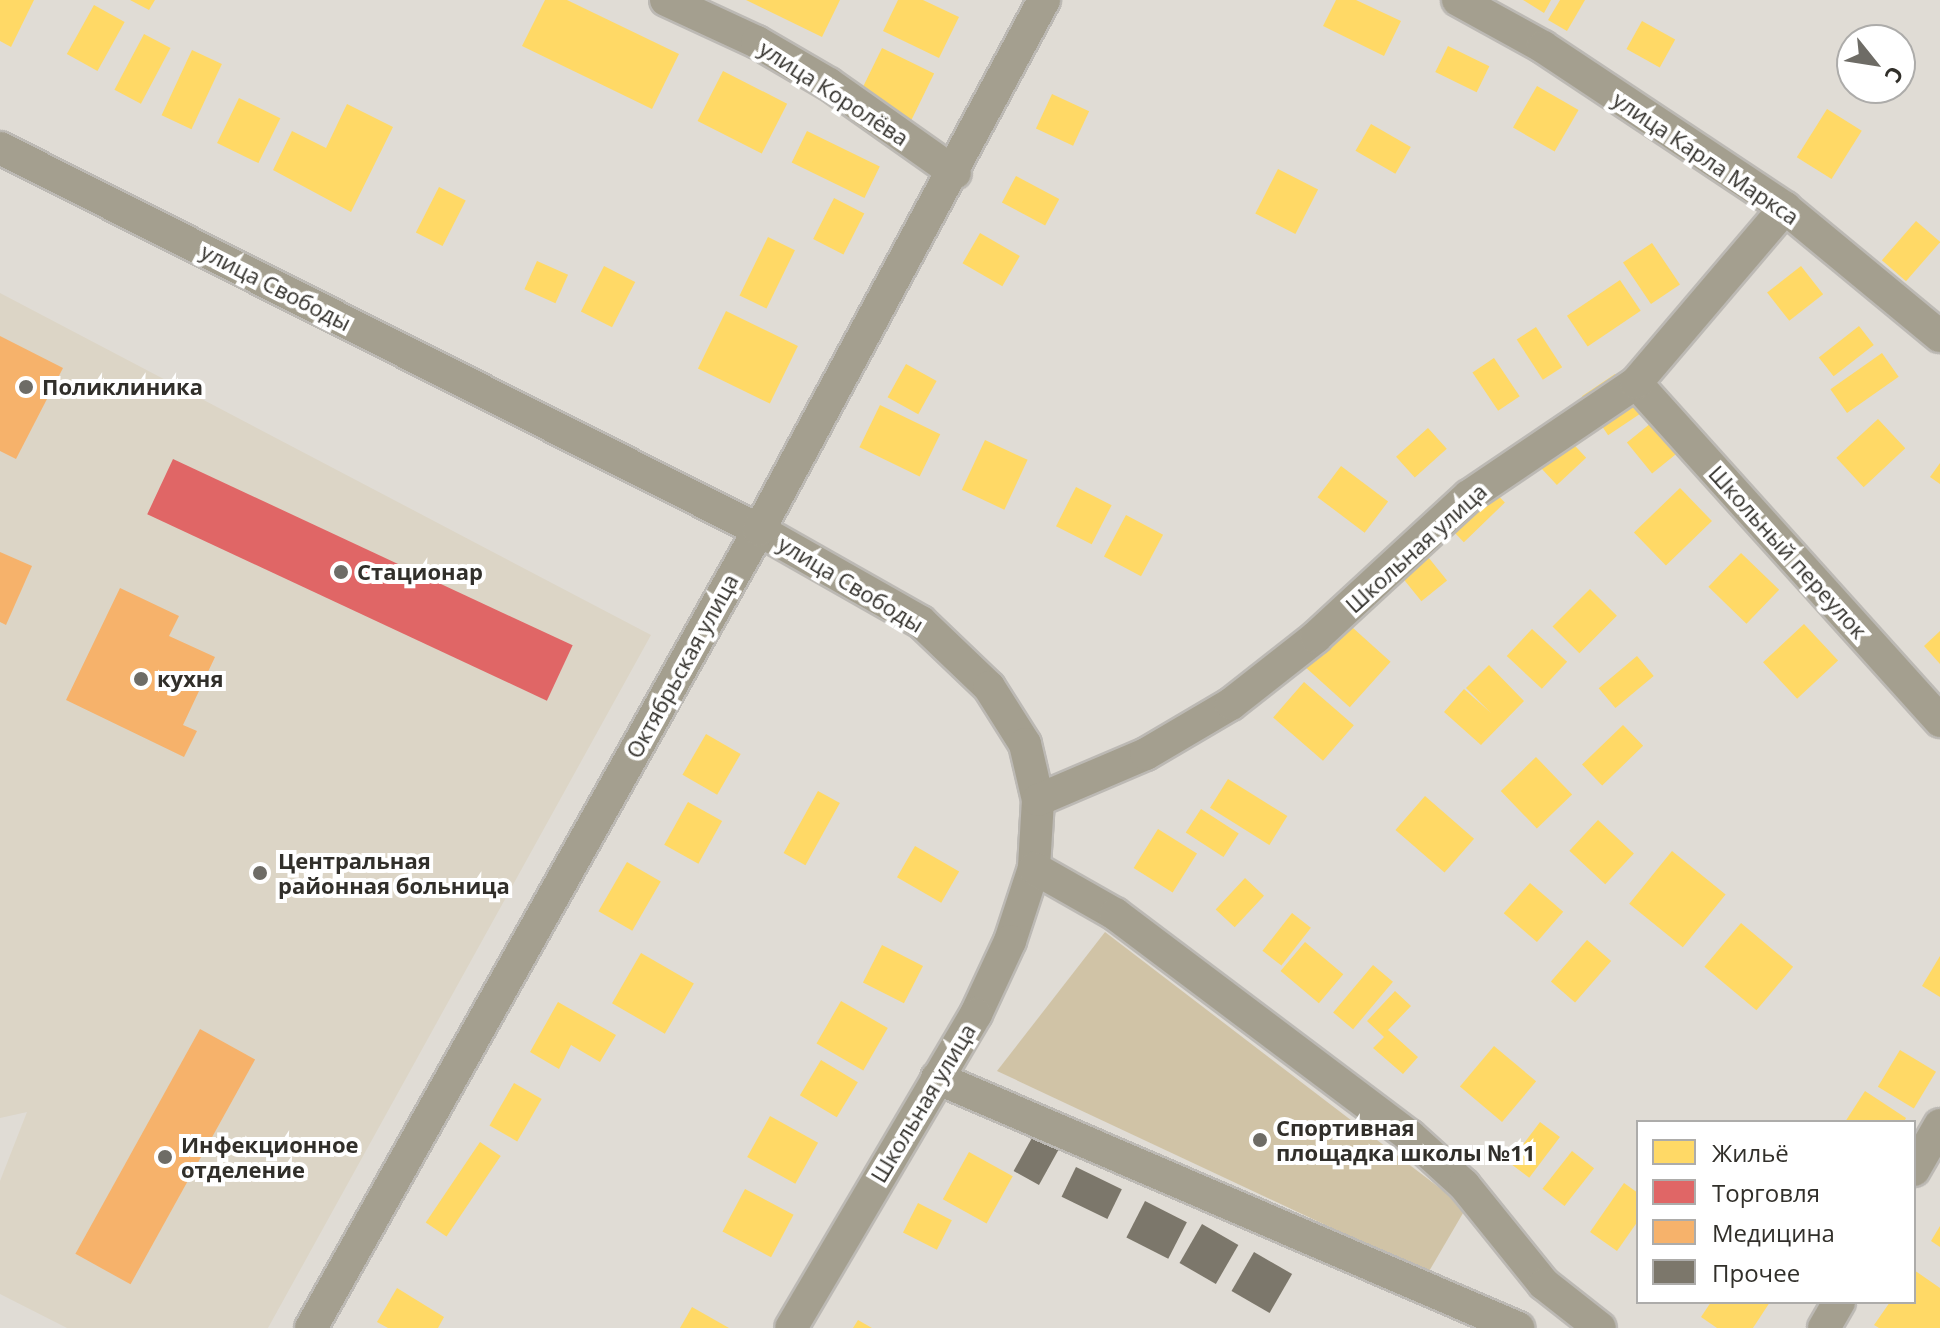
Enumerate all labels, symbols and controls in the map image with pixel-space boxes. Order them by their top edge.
north arrow [1836,24,1916,104]
street label: улица Королёва [754,35,914,151]
text: С [1879,61,1912,89]
street label: улица Карла Маркса [1608,86,1804,230]
street label: улица Свободы [197,238,355,336]
place label: Поликлиника [42,374,203,400]
marker: Поликлиника [17,378,35,396]
street label: Школьный переулок [1703,460,1873,644]
street label: Школьная улица [1340,478,1492,618]
street label: улица Свободы [774,530,928,638]
place label: Стационар [357,559,483,585]
marker: Стационар [332,563,350,581]
street label: Октябрьская улица [620,569,744,763]
place label: кухня [157,666,223,692]
marker: кухня [132,670,150,688]
place label: Центральная районная больница [278,847,510,898]
marker: Центральная районная больница [249,862,271,884]
street label: Школьная улица [865,1019,981,1187]
place label: Спортивная площадка школы №11 [1276,1114,1535,1166]
legend [1636,1120,1916,1304]
place label: Инфекционное отделение [181,1131,359,1182]
marker: Спортивная площадка школы №11 [1251,1131,1269,1149]
text: Жильё [1712,1136,1789,1169]
marker: Инфекционное отделение [156,1148,174,1166]
text: Торговля [1712,1176,1820,1209]
text: Медицина [1712,1216,1835,1249]
text: Прочее [1712,1256,1800,1289]

